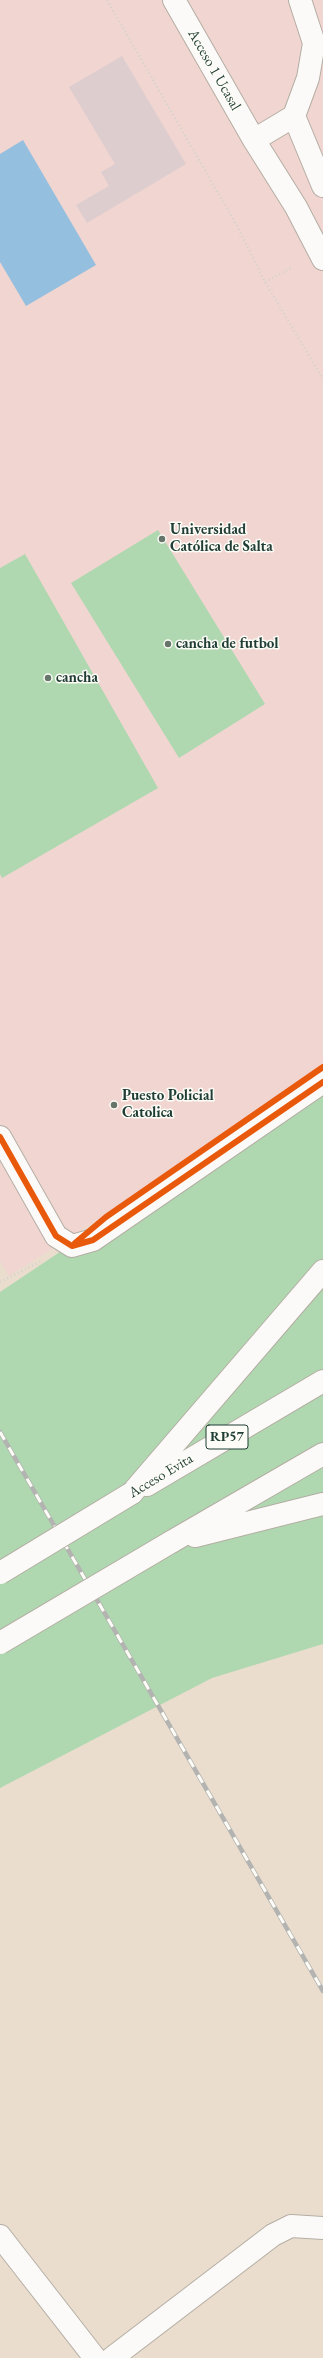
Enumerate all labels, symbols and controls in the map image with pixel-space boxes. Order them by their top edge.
street label: Acceso 1 Ucasal [184,26,244,114]
place label: Universidad Católica de Salta [170,521,273,556]
marker: Universidad Católica de Salta [157,534,167,544]
place label: cancha de futbol [176,635,278,653]
marker: cancha de futbol [163,639,173,649]
place label: cancha [56,669,98,687]
marker: cancha [43,673,53,683]
place label: Puesto Policial Catolica [122,1087,214,1122]
marker: Puesto Policial Catolica [109,1100,119,1110]
road number: RP57 [206,1425,248,1449]
street label: Acceso Evita [125,1450,197,1502]

